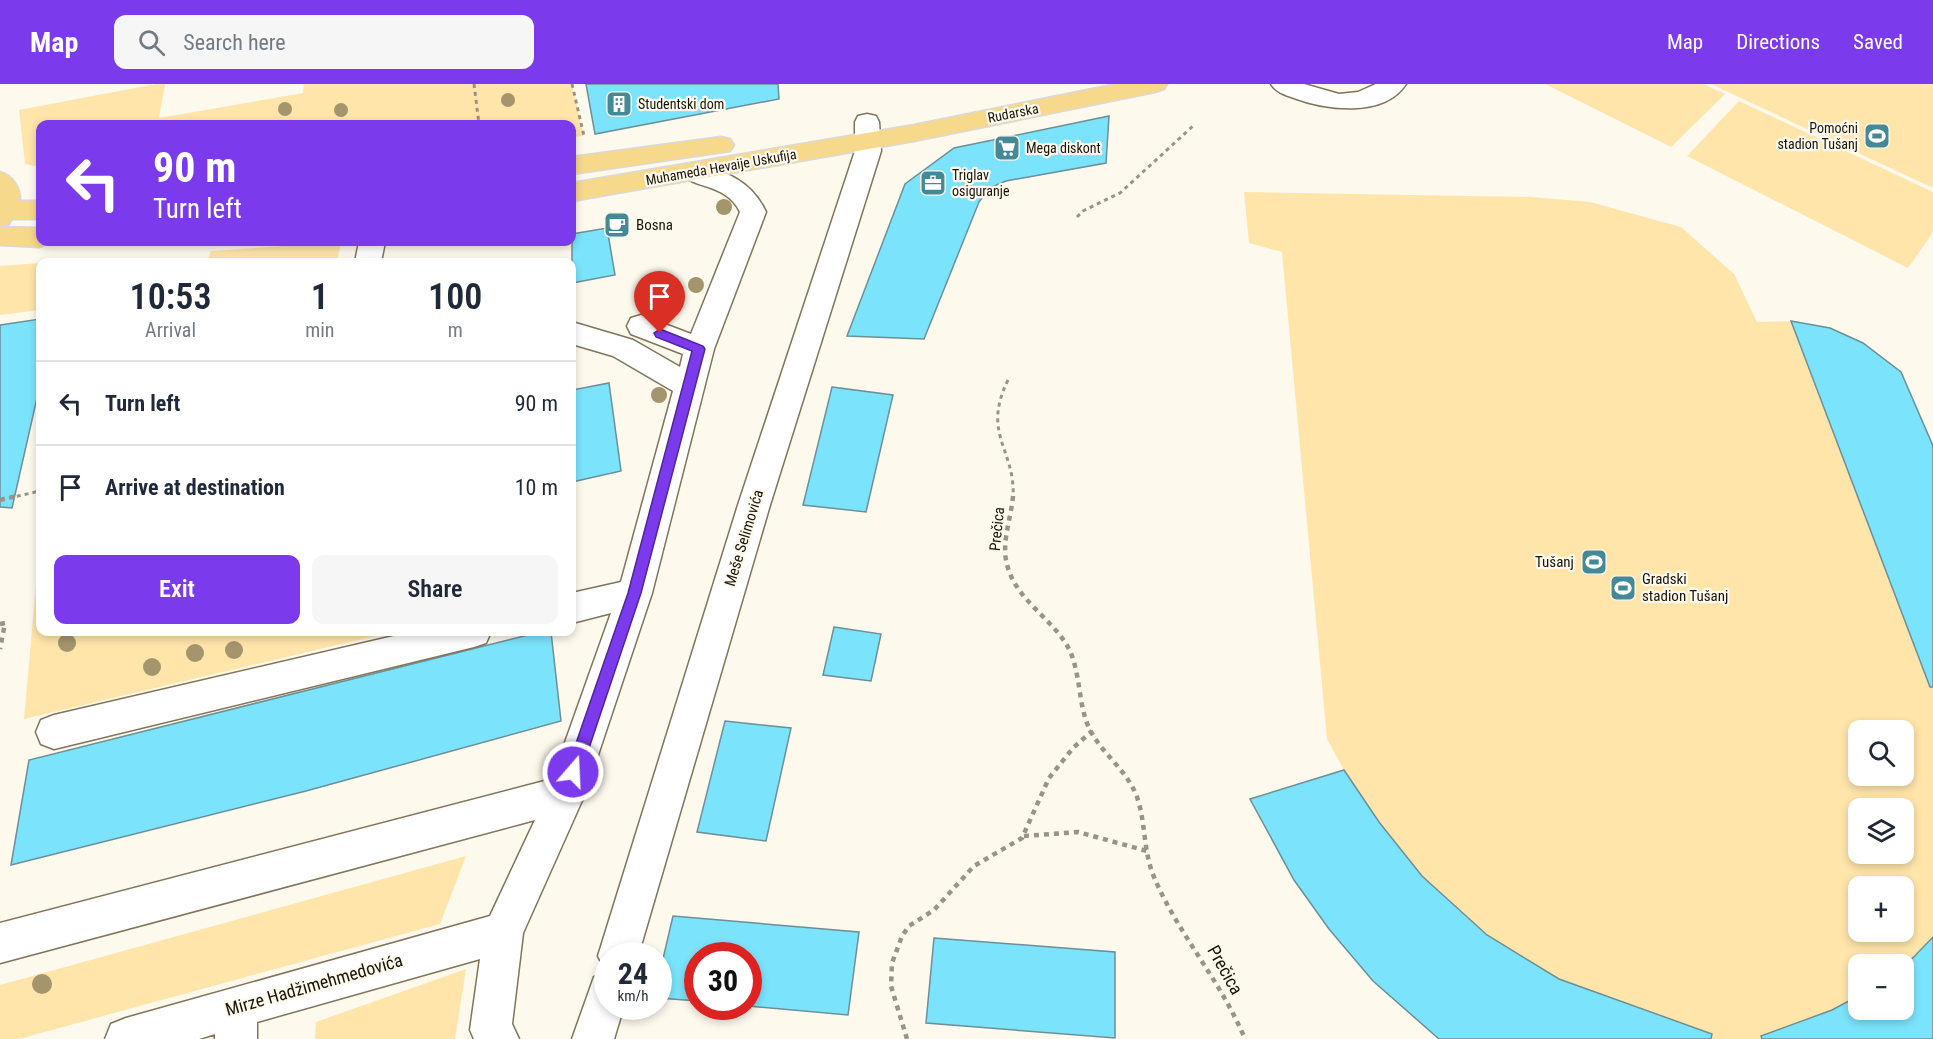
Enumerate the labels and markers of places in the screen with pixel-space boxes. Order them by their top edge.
building icon: Studentski dom [604,89,634,119]
place label: Studentski dom [638,96,724,112]
place label: Pomoćni stadion Tušanj [1777,120,1858,152]
sports icon: Pomoćni stadion Tušanj [1862,121,1892,151]
supermarket icon: Mega diskont [992,133,1022,163]
place label: Mega diskont [1026,140,1101,156]
place label: Triglav osiguranje [952,167,1010,199]
office icon: Triglav osiguranje [918,168,948,198]
cafe icon: Bosna [602,210,632,240]
place label: Bosna [636,216,673,234]
pin [634,271,685,333]
sports icon: Tušanj [1579,547,1609,577]
place label: Tušanj [1535,553,1574,571]
place label: Gradski stadion Tušanj [1642,570,1728,605]
sports icon: Gradski stadion Tušanj [1608,573,1638,603]

